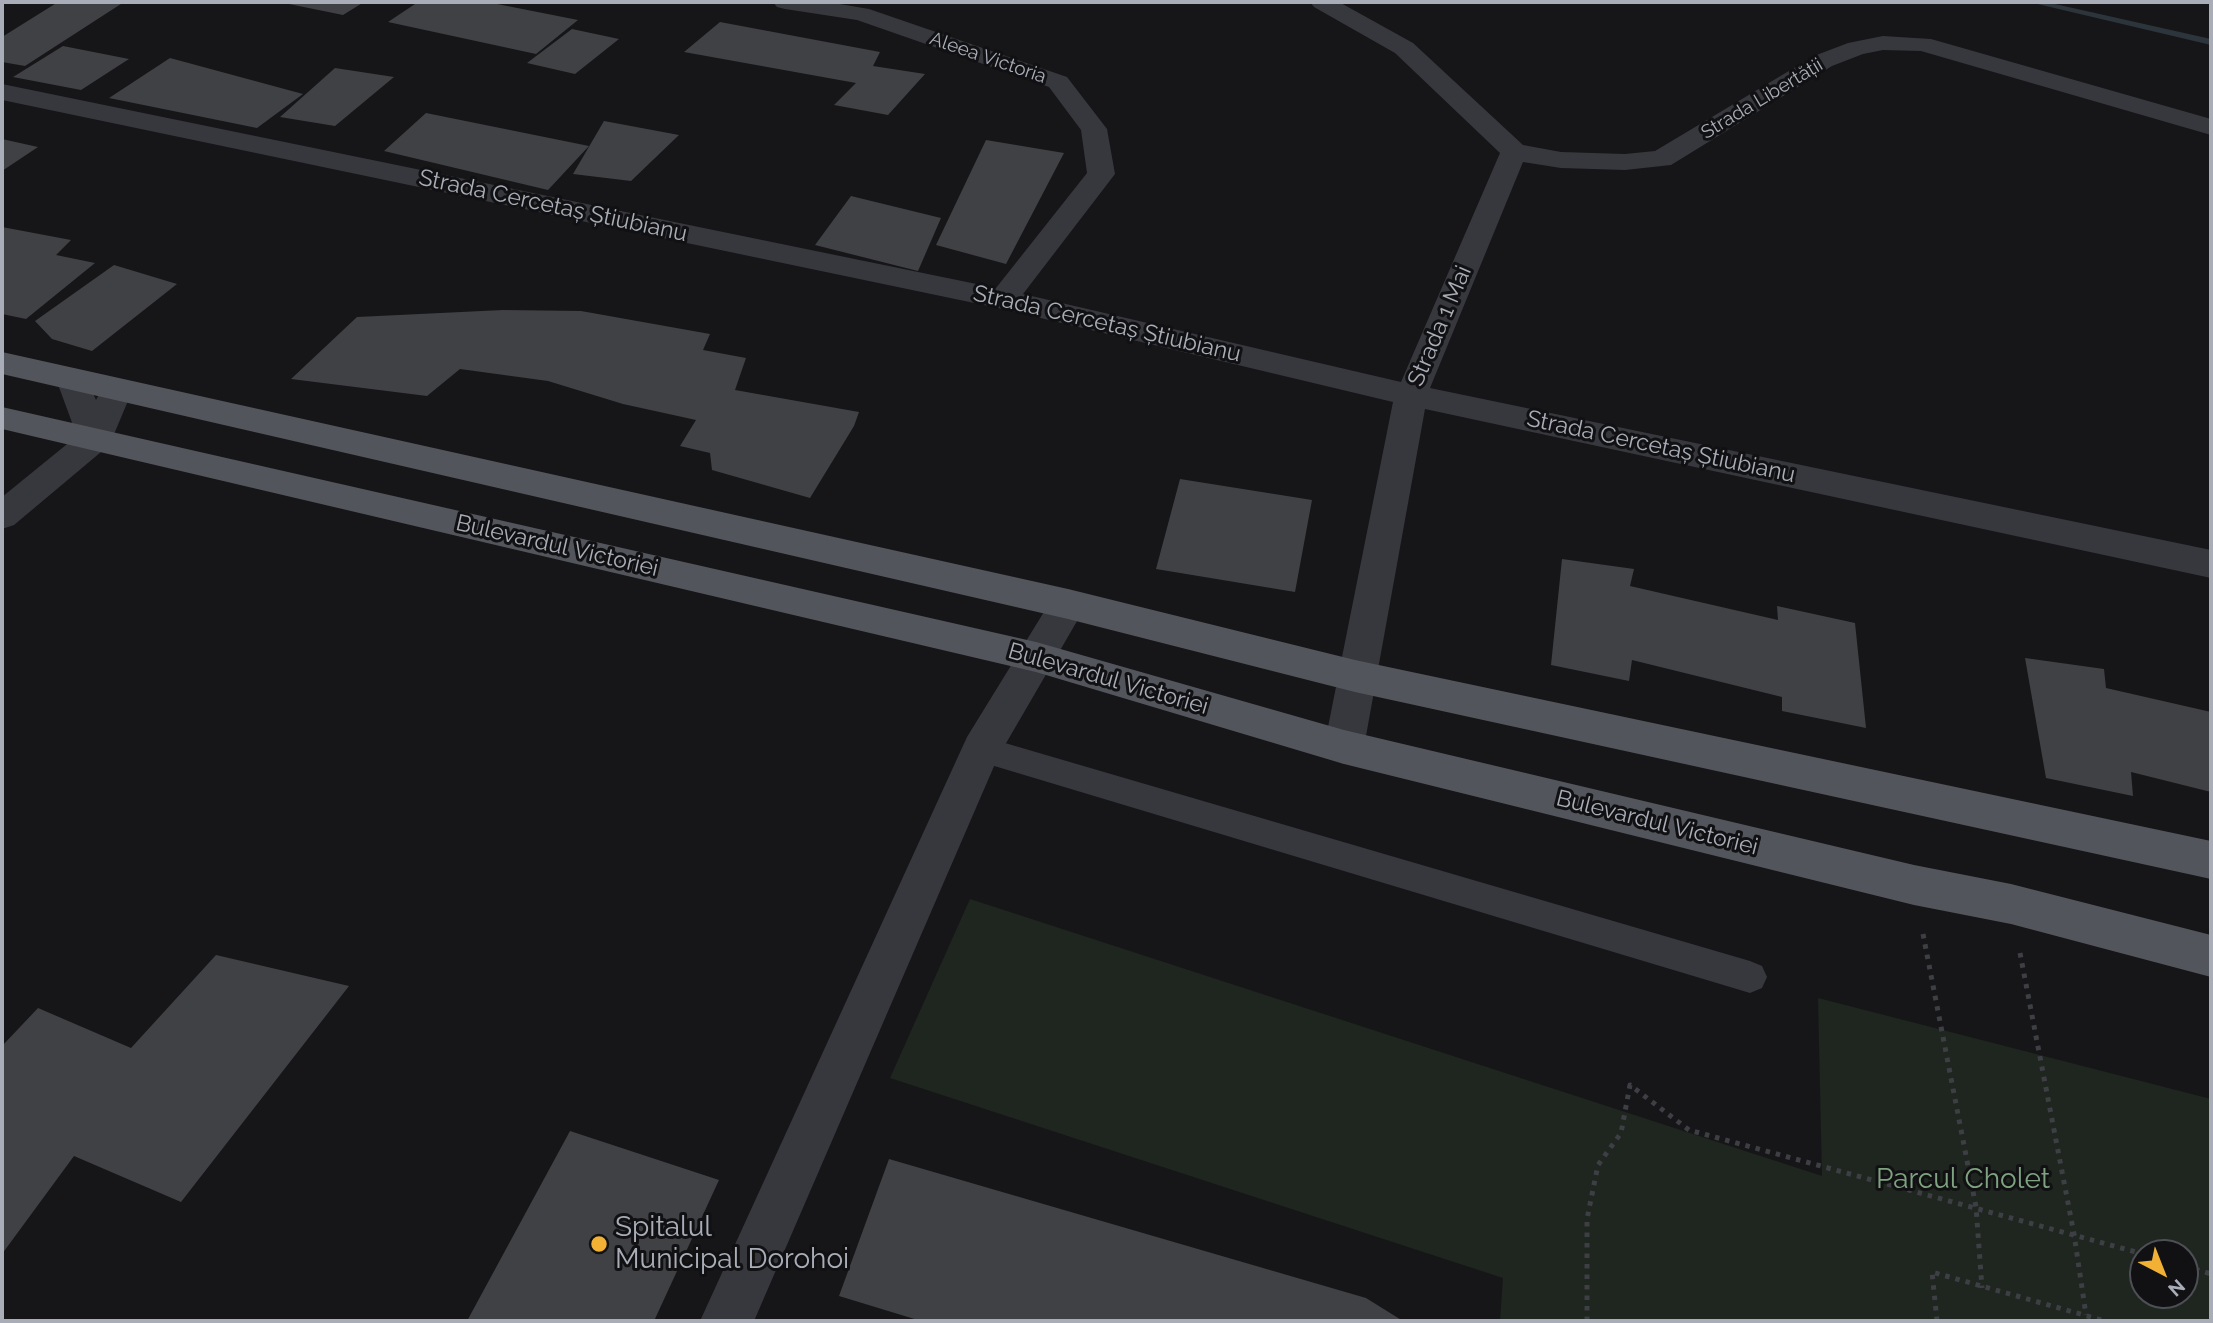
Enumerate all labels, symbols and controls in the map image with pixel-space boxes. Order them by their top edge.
street label: Aleea Victoria [927,27,1049,89]
street label: Strada Libertății [1697,54,1827,144]
street label: Strada Cercetaș Știubianu [416,164,690,248]
street label: Strada 1 Mai [1402,262,1478,390]
street label: Strada Cercetaș Știubianu [971,280,1243,368]
street label: Strada Cercetaș Știubianu [1524,405,1798,489]
street label: Bulevardul Victoriei [453,509,661,583]
street label: Bulevardul Victoriei [1005,637,1211,721]
street label: Bulevardul Victoriei [1553,785,1761,861]
park label: Parcul Cholet [1876,1163,2050,1197]
place label: Spitalul Municipal Dorohoi [615,1211,849,1277]
marker: Spitalul Municipal Dorohoi [589,1234,609,1254]
north arrow [2129,1239,2199,1309]
text: N [2164,1275,2189,1301]

